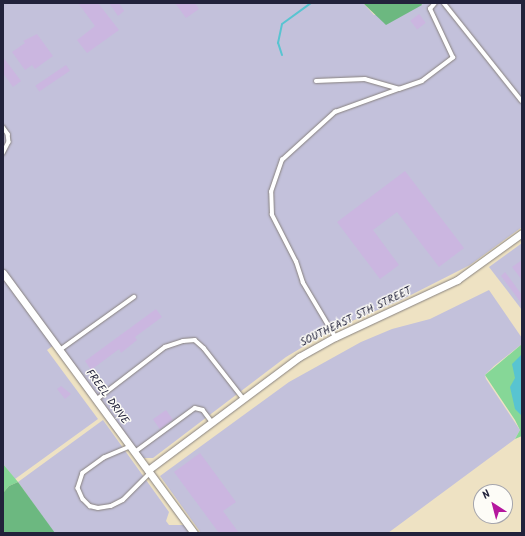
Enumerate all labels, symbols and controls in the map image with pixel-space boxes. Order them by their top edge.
street label: SOUTHEAST 5TH STREET [298,284,414,350]
street label: FREEL DRIVE [83,367,131,427]
north arrow [473,484,513,524]
text: N [478,486,495,504]

